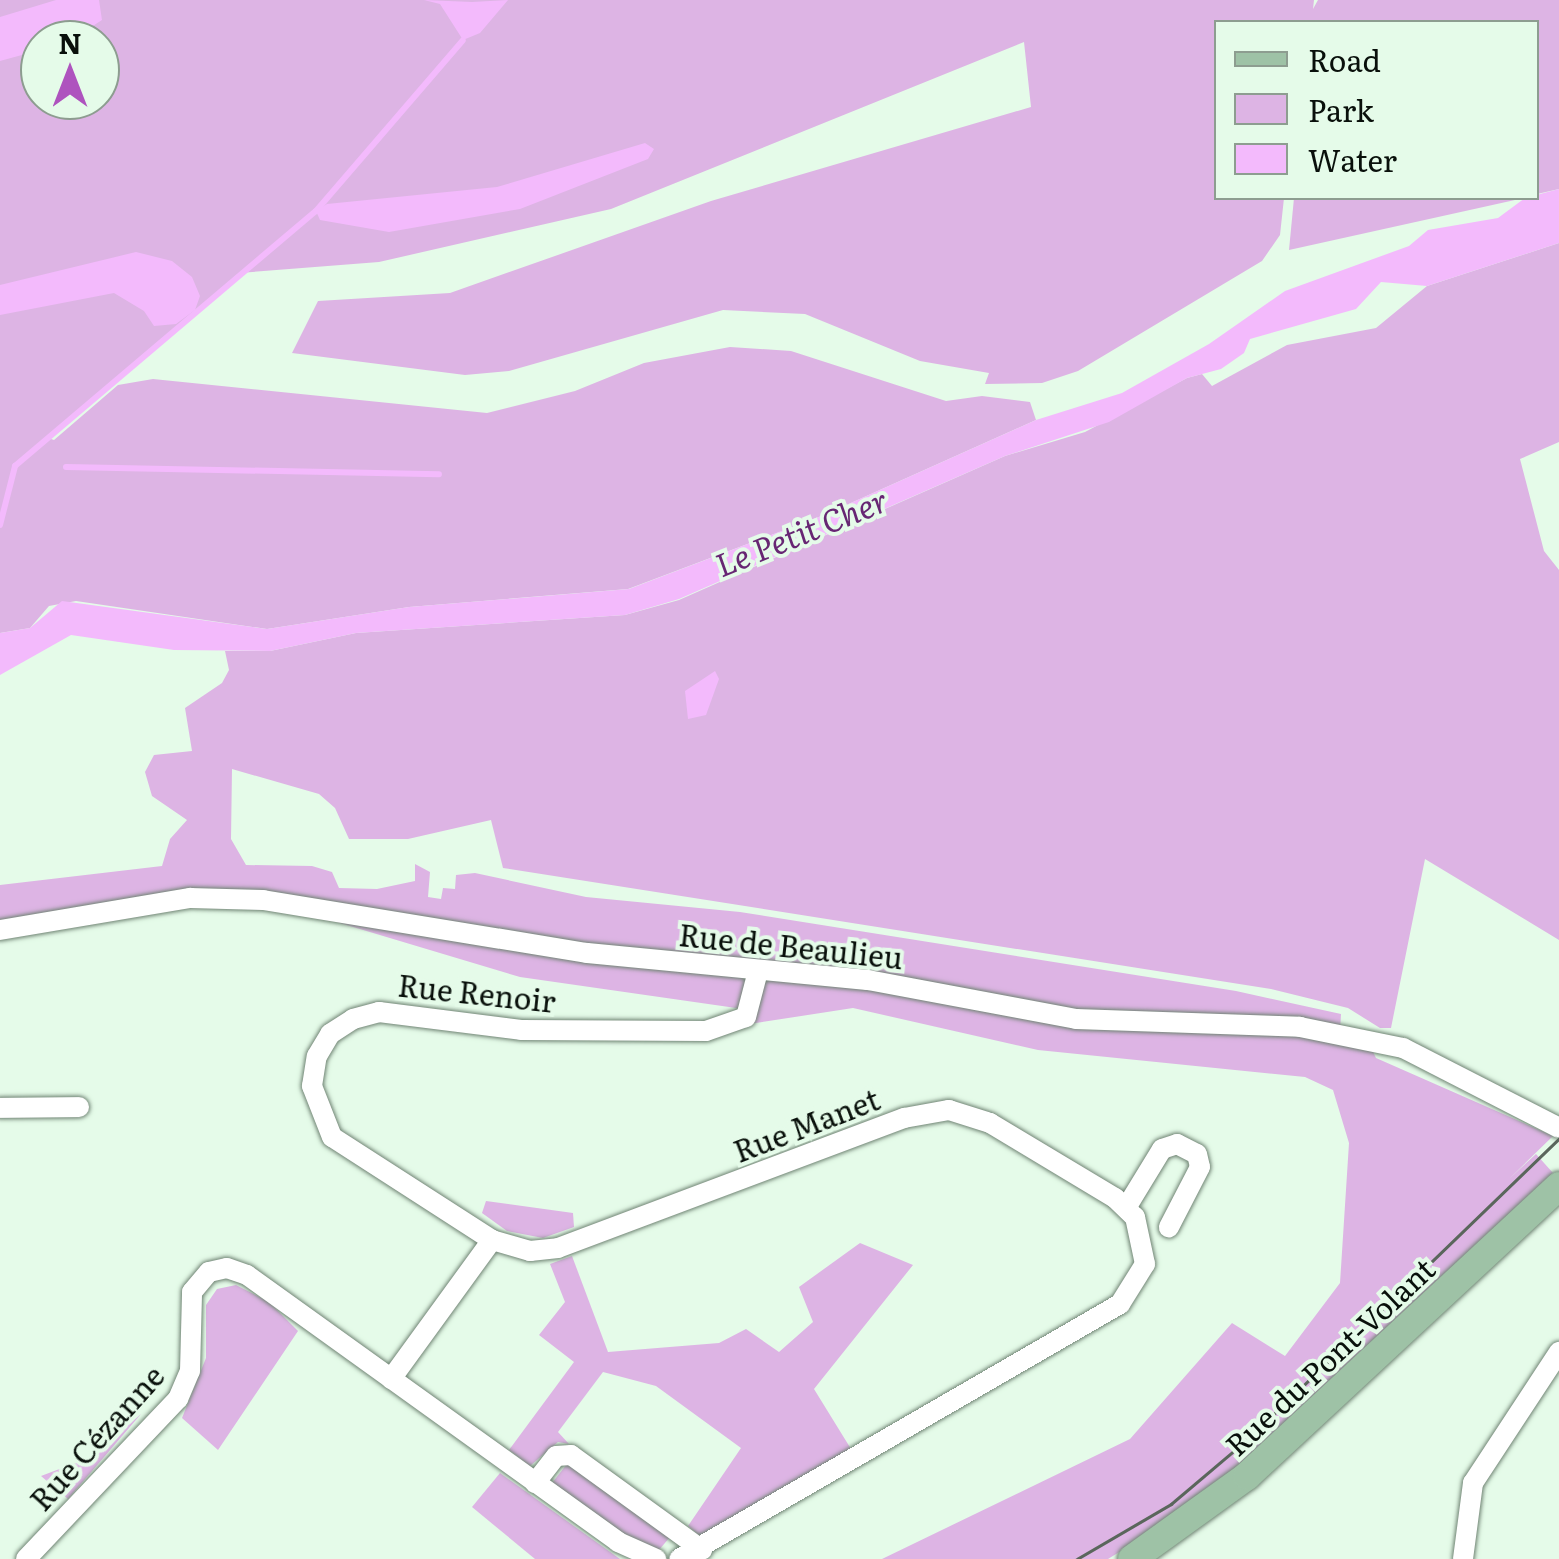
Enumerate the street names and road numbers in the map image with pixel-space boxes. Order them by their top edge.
street label: Rue de Beaulieu [677,915,905,975]
street label: Rue Renoir [396,966,558,1018]
street label: Rue Manet [728,1080,884,1168]
street label: Rue du Pont-Volant [1217,1250,1441,1462]
street label: Rue Cézanne [22,1357,170,1517]

